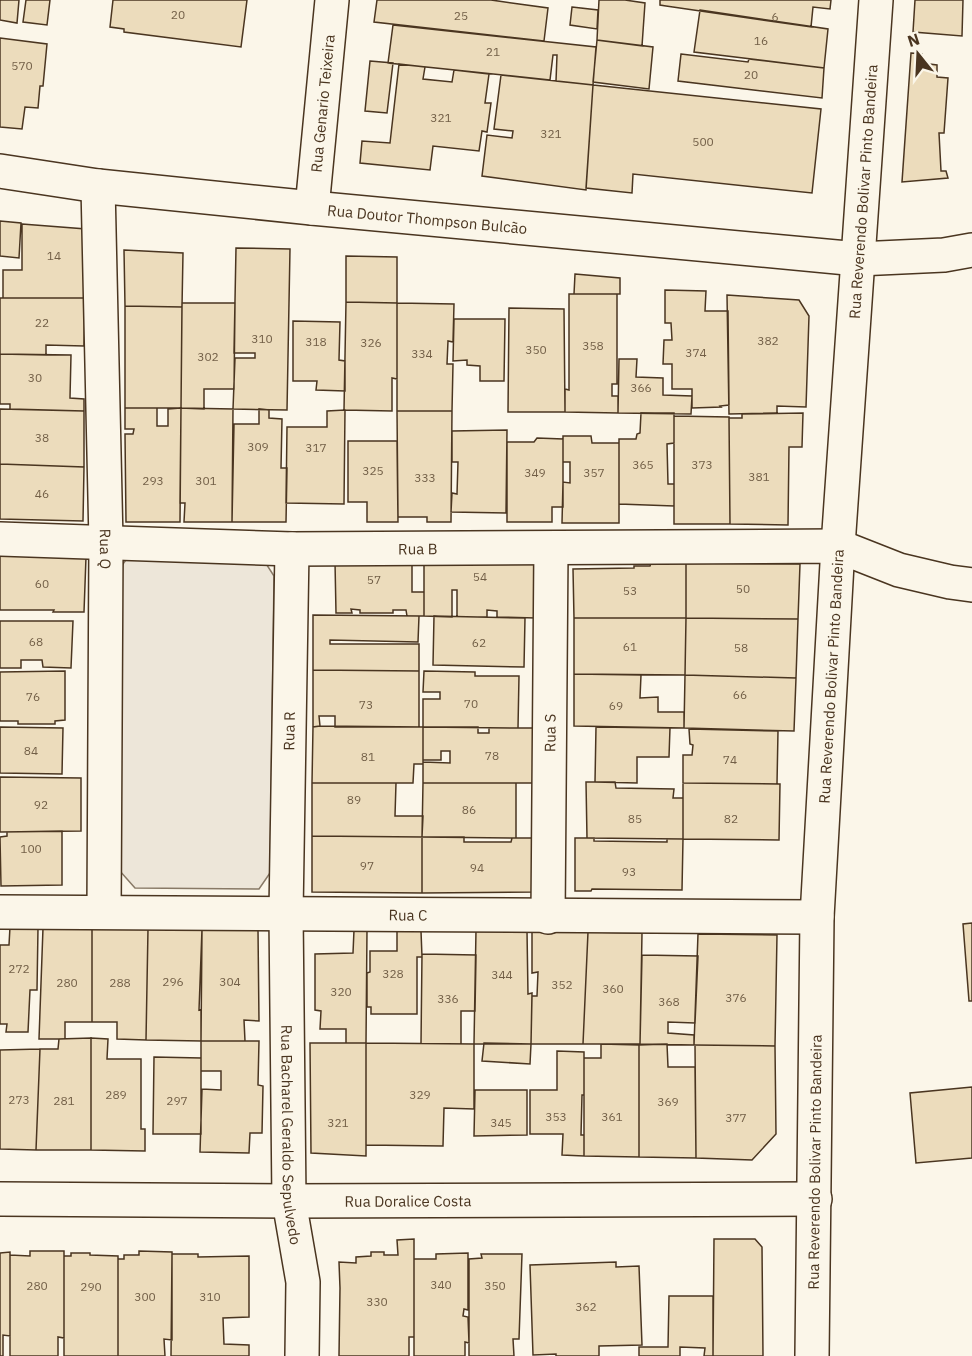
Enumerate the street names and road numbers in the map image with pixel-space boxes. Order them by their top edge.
street label: Rua Genario Teixeira [306,34,338,173]
street label: Rua Reverendo Bolivar Pinto Bandeira [844,64,881,319]
street label: Rua Doutor Thompson Bulcão [326,200,528,238]
street label: Rua Q [96,529,116,569]
street label: Rua B [398,539,438,558]
street label: Rua Reverendo Bolivar Pinto Bandeira [814,549,847,804]
street label: Rua R [279,711,299,751]
street label: Rua S [540,714,559,752]
street label: Rua C [388,905,428,924]
street label: Rua Bacharel Geraldo Sepulvedo [278,1025,306,1246]
street label: Rua Reverendo Bolivar Pinto Bandeira [803,1034,825,1290]
street label: Rua Doralice Costa [344,1191,472,1210]

